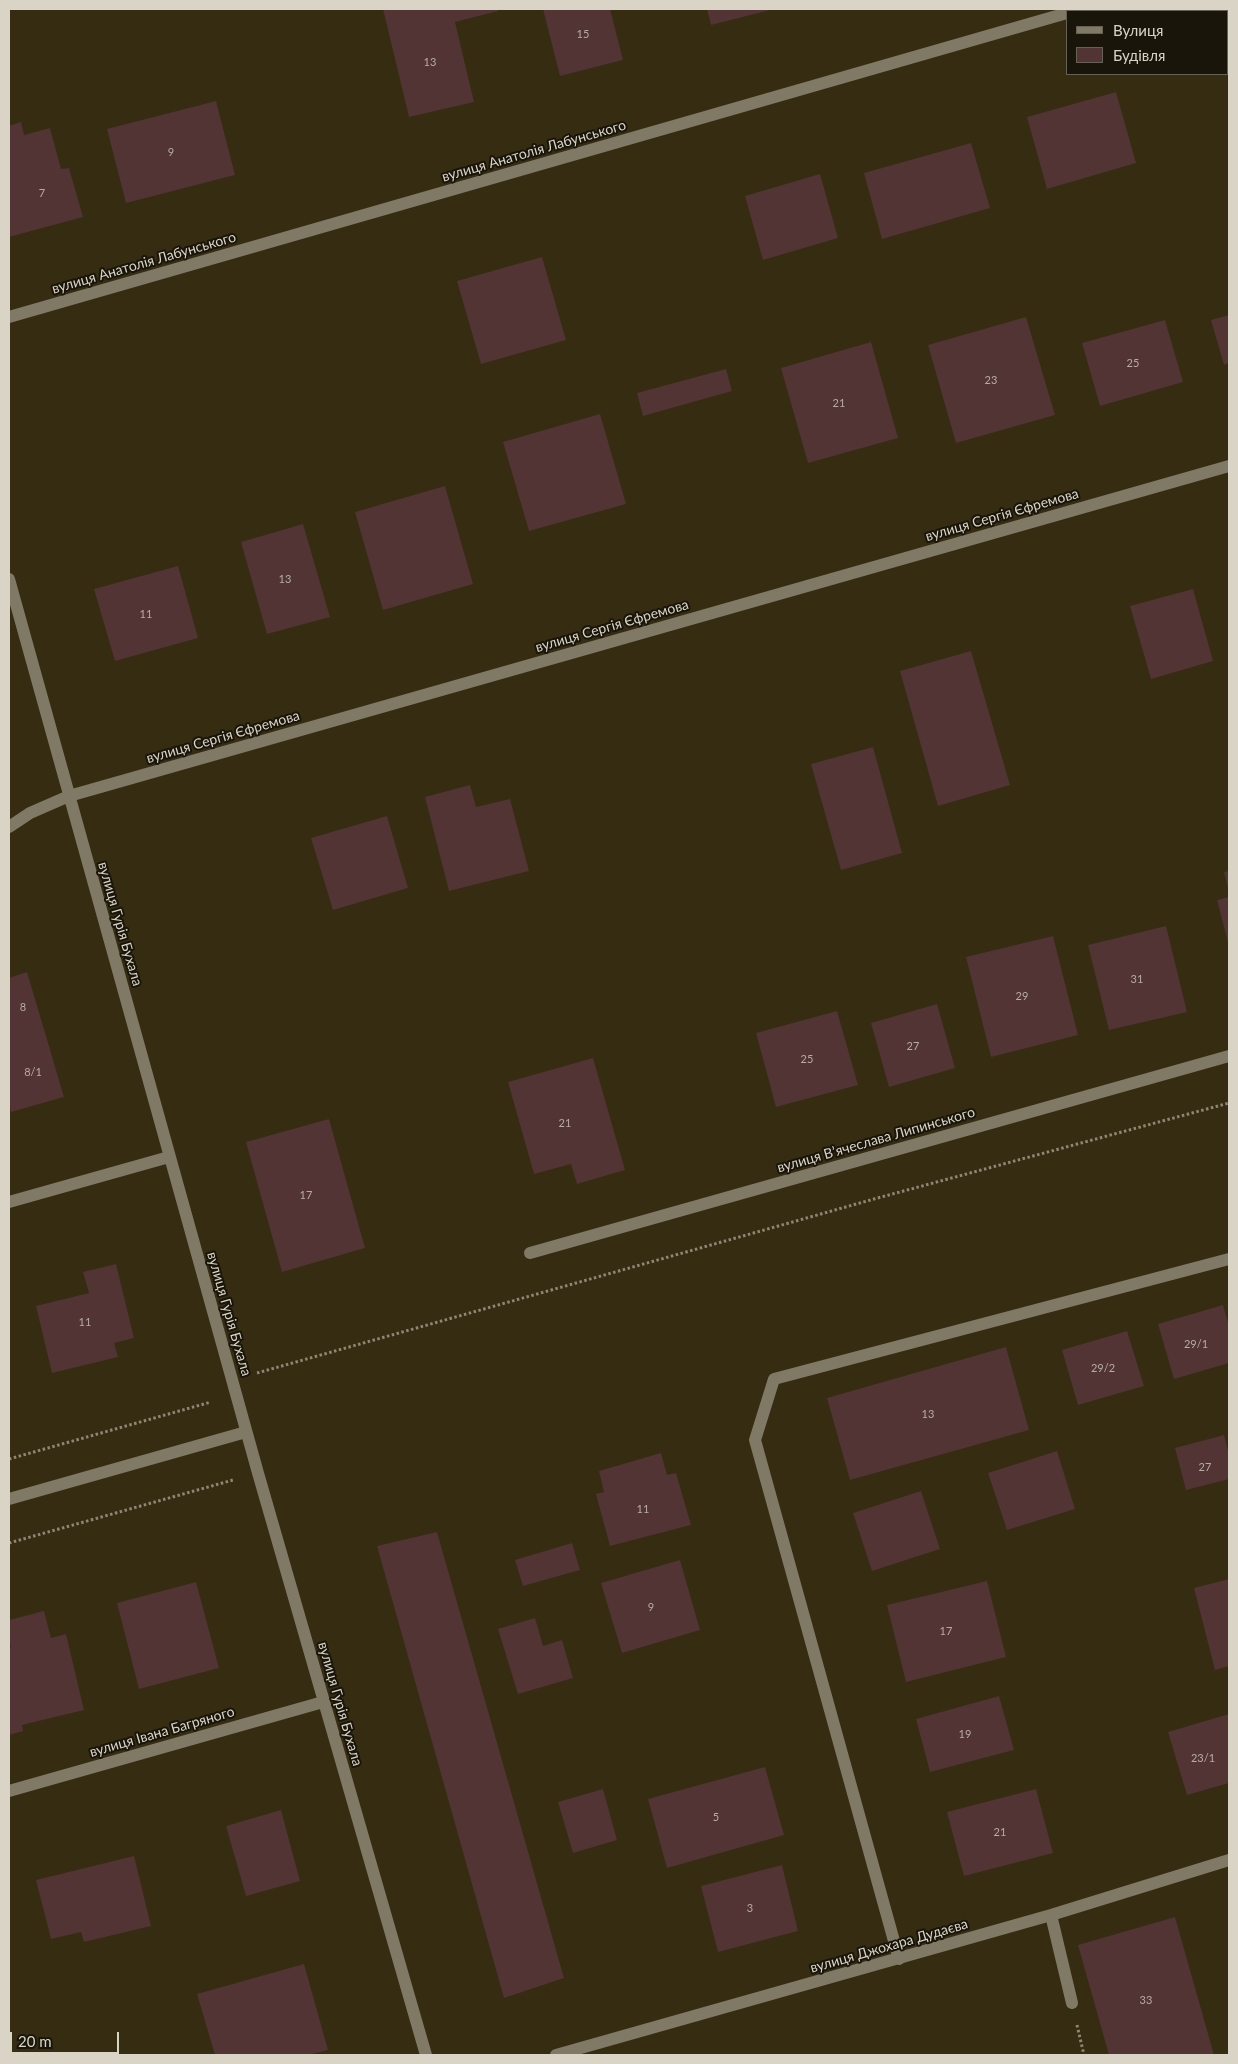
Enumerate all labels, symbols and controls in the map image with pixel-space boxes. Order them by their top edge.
legend [1066,10,1228,75]
text: Вулиця [1113,21,1163,39]
house number: 15 [577,27,589,41]
text: Будівля [1113,46,1165,64]
house number: 13 [424,55,436,69]
street label: вулиця Анатолія Лабунського [440,117,628,185]
house number: 9 [168,145,174,159]
house number: 7 [39,186,45,200]
street label: вулиця Анатолія Лабунського [50,229,238,297]
house number: 25 [1127,356,1139,370]
house number: 23 [985,373,997,387]
house number: 21 [833,396,845,410]
street label: вулиця Сергія Єфремова [923,485,1081,545]
house number: 13 [279,572,291,586]
street label: вулиця Сергія Єфремова [533,596,691,656]
house number: 11 [140,607,152,621]
street label: вулиця Сергія Єфремова [144,707,302,767]
street label: вулиця Гурія Бухала [94,860,146,988]
house number: 31 [1131,972,1143,986]
house number: 29 [1016,989,1028,1003]
house number: 8 [20,1000,26,1014]
house number: 27 [907,1039,919,1053]
house number: 25 [801,1052,813,1066]
house number: 8/1 [24,1065,42,1079]
street label: вулиця Вʼячеслава Липинського [775,1104,977,1176]
house number: 21 [559,1116,571,1130]
house number: 17 [300,1188,312,1202]
street label: вулиця Гурія Бухала [203,1250,255,1378]
house number: 11 [79,1315,91,1329]
house number: 29/1 [1184,1337,1208,1351]
house number: 29/2 [1091,1361,1115,1375]
house number: 13 [922,1407,934,1421]
house number: 27 [1199,1460,1211,1474]
house number: 11 [637,1502,649,1516]
house number: 9 [648,1600,654,1614]
house number: 17 [940,1624,952,1638]
street label: вулиця Гурія Бухала [314,1640,366,1768]
street label: вулиця Івана Багряного [88,1703,236,1761]
house number: 19 [959,1727,971,1741]
house number: 23/1 [1191,1751,1215,1765]
house number: 5 [713,1810,719,1824]
house number: 21 [994,1825,1006,1839]
house number: 3 [747,1901,753,1915]
street label: вулиця Джохара Дудаєва [808,1915,970,1977]
house number: 33 [1140,1993,1152,2007]
scale bar [12,2022,121,2054]
text: 20 m [18,2032,52,2050]

